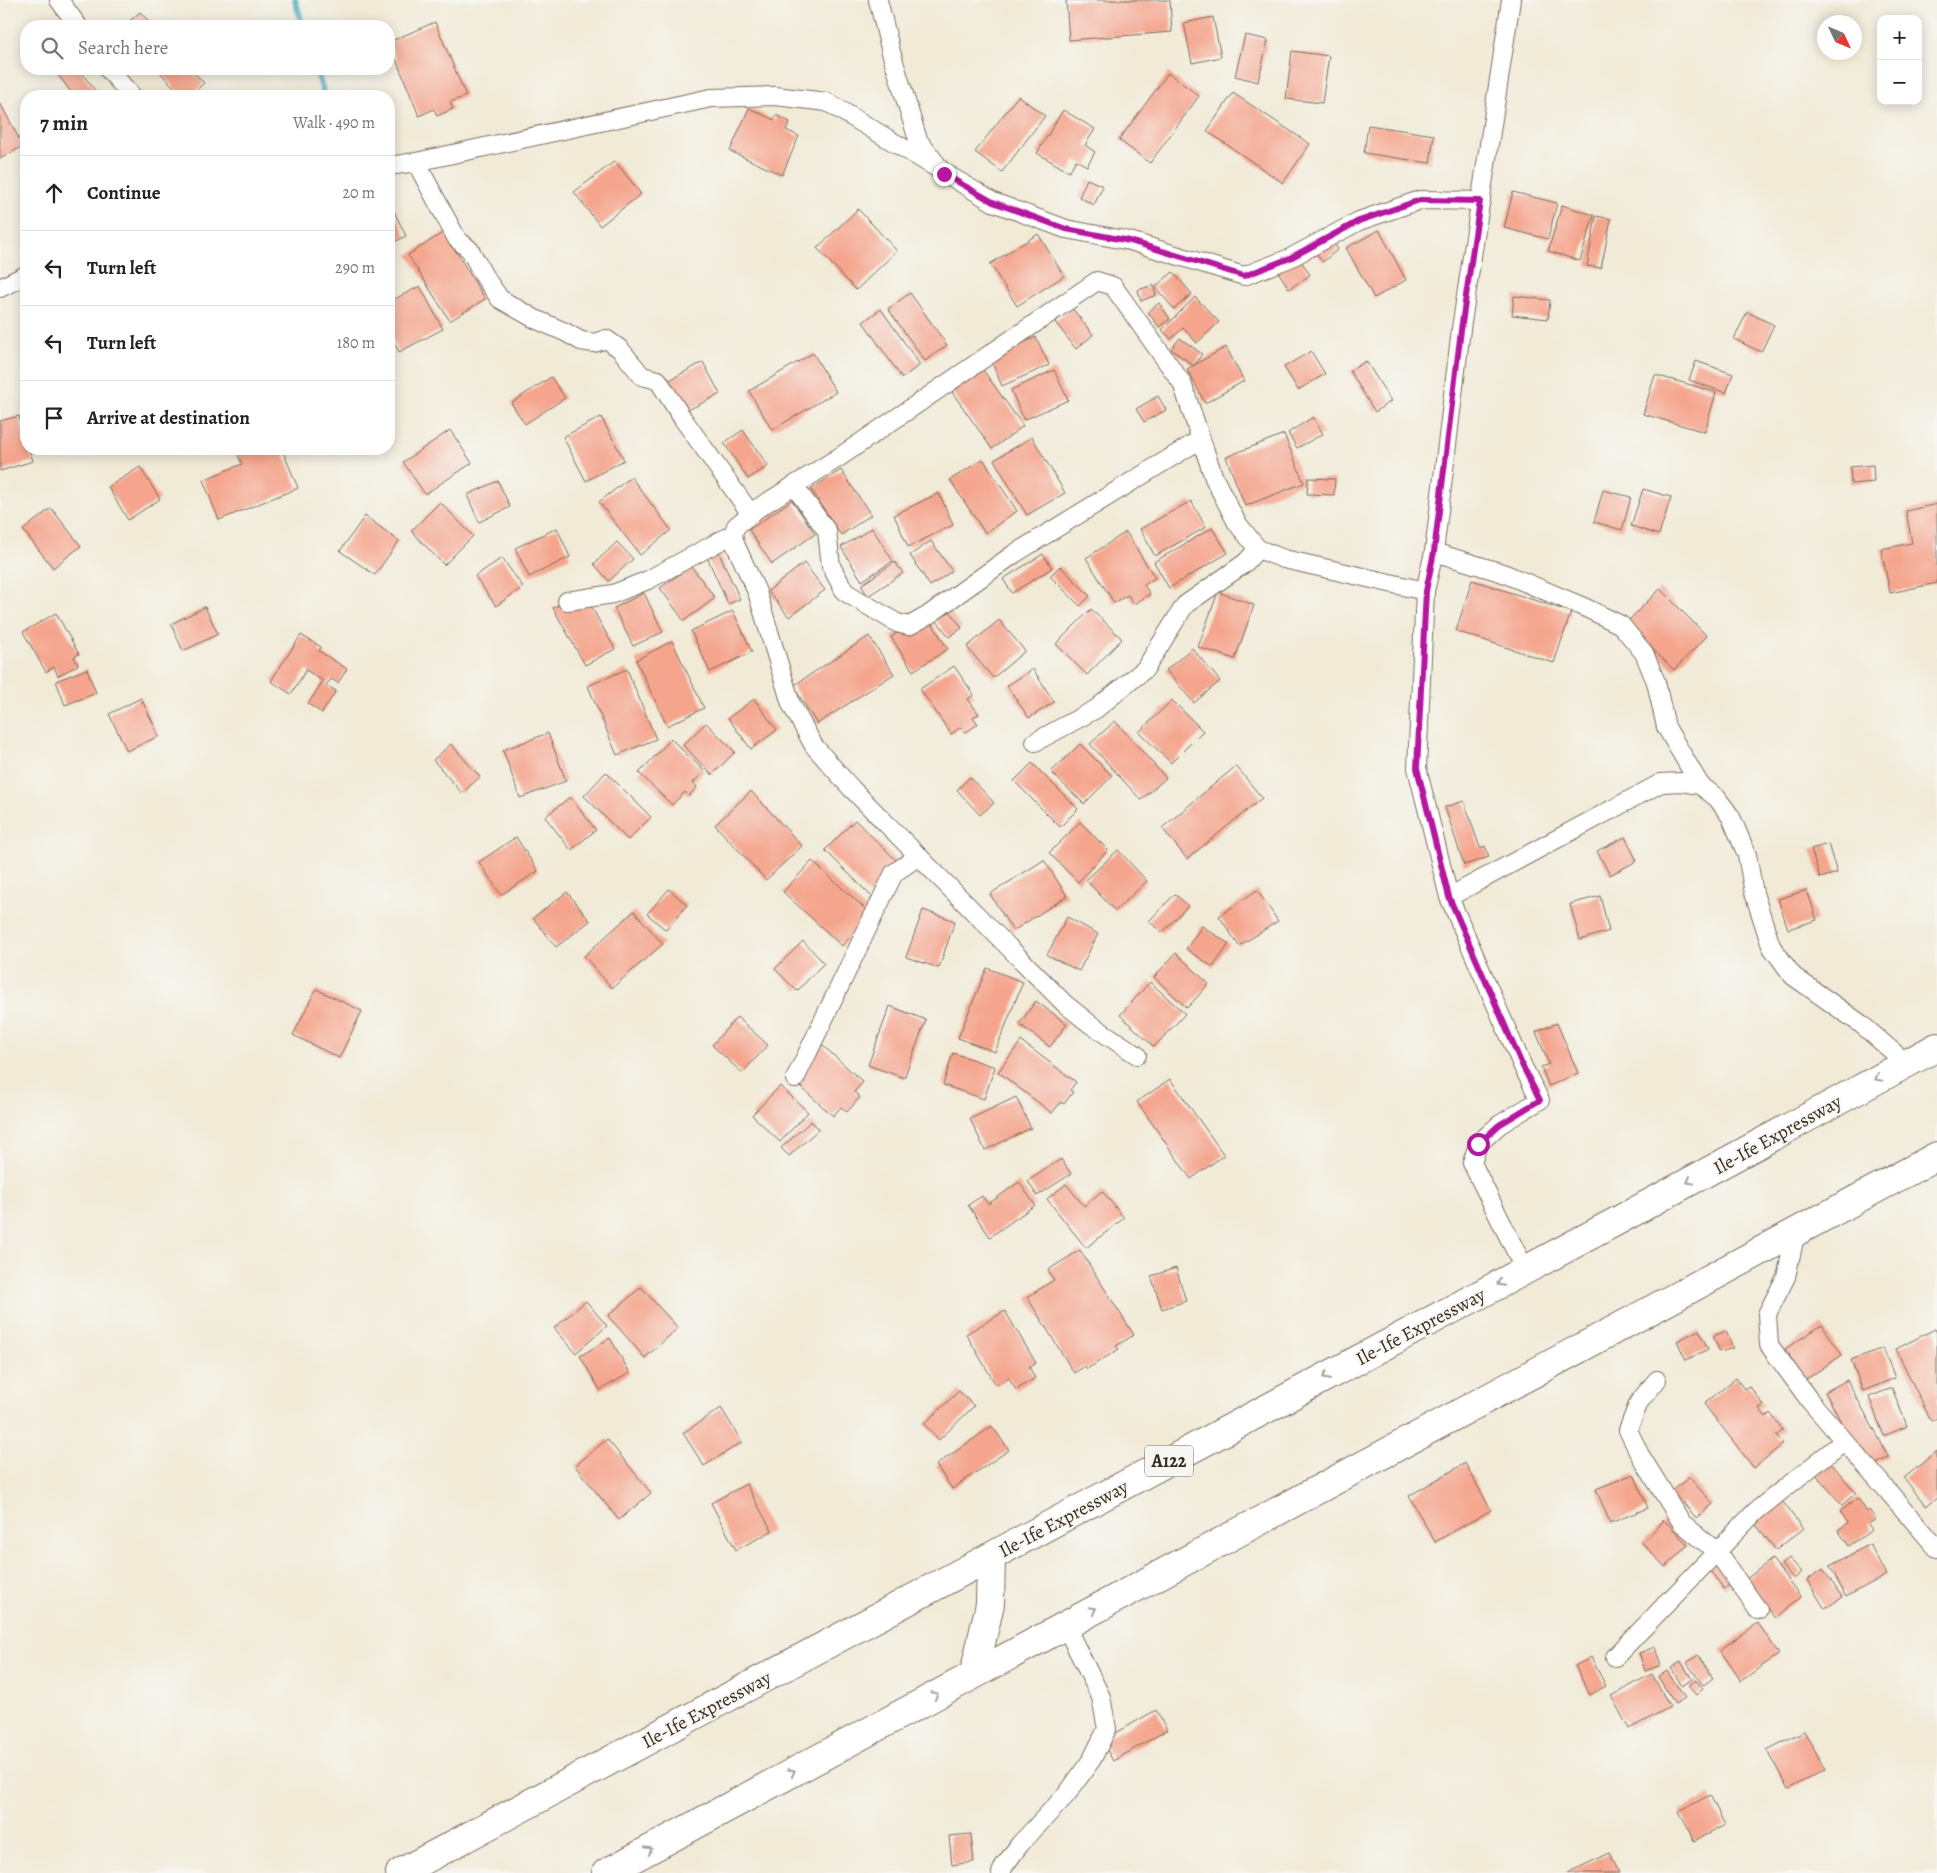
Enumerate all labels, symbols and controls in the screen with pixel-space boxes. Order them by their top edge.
north arrow [1817,15,1862,60]
map controls [1877,15,1922,105]
button: + [1877,15,1922,60]
search box [20,20,395,75]
icon: search [38,34,66,62]
text: Search here [78,35,168,61]
button: − [1877,60,1922,105]
text: 7 min [40,109,88,137]
text: Walk · 490 m [293,112,375,134]
route end [933,163,956,186]
icon: ahead [40,179,68,207]
text: Continue [87,180,161,206]
text: 20 m [342,182,375,204]
icon: left [40,254,68,282]
text: Turn left [87,255,156,281]
text: 290 m [335,257,375,279]
icon: left [40,329,68,357]
text: Turn left [87,330,156,356]
text: 180 m [337,332,375,354]
icon: arrive [40,404,68,432]
text: Arrive at destination [87,405,250,431]
one-way arrow [1875,1072,1884,1082]
street label: Ile-Ife Expressway [1709,1089,1847,1181]
route start [1467,1133,1490,1156]
one-way arrow [1686,1175,1695,1185]
one-way arrow [1497,1277,1506,1287]
street label: Ile-Ife Expressway [1351,1282,1490,1372]
one-way arrow [1323,1370,1332,1380]
road number: A122 [1145,1445,1193,1476]
street label: Ile-Ife Expressway [994,1474,1133,1564]
one-way arrow [1088,1606,1097,1616]
street label: Ile-Ife Expressway [637,1665,776,1755]
one-way arrow [930,1691,939,1701]
one-way arrow [787,1768,796,1778]
one-way arrow [644,1846,653,1856]

